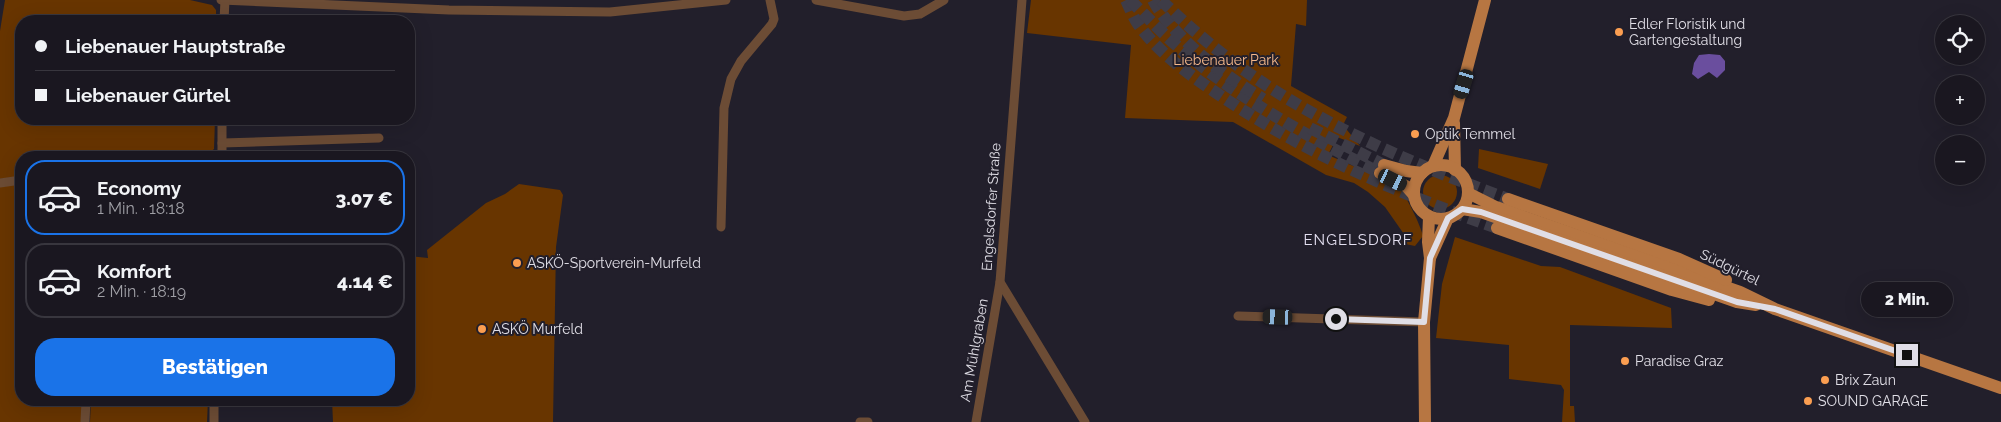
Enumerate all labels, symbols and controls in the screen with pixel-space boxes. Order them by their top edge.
map controls [1935,15,1985,185]
button: locate [1935,15,1985,65]
place label: Edler Floristik und Gartengestaltung [1629,16,1745,48]
marker: Edler Floristik und Gartengestaltung [1613,26,1625,38]
text: Liebenauer Hauptstraße [65,35,285,57]
park label: Liebenauer Park [1173,52,1279,68]
car [1452,67,1475,101]
button: + [1935,75,1985,125]
text: Liebenauer Gürtel [65,84,230,106]
place label: Optik Temmel [1425,126,1515,142]
marker: Optik Temmel [1409,128,1421,140]
button: − [1935,135,1985,185]
street label: Engelsdorfer Straße [979,142,1003,272]
car [1376,167,1409,193]
icon: car [37,175,82,220]
text: Economy [97,177,181,199]
text: 3.07 € [335,187,393,209]
text: 1 Min. · 18:18 [97,199,185,218]
district label: ENGELSDORF [1303,231,1413,249]
street label: Südgürtel [1698,246,1762,288]
place label: ASKÖ-Sportverein-Murfeld [527,253,701,271]
marker: ASKÖ-Sportverein-Murfeld [511,257,523,269]
icon: car [37,258,82,303]
text: Komfort [97,260,171,282]
text: 4.14 € [337,270,393,292]
text: 2 Min. · 18:19 [97,282,186,301]
callout: 2 Min. [1861,282,1953,318]
text: 2 Min. [1885,290,1929,309]
street label: Am Mühlgraben [957,297,991,403]
route start [1325,308,1347,330]
car [1262,309,1293,325]
place label: ASKÖ Murfeld [492,319,583,337]
marker: ASKÖ Murfeld [476,323,488,335]
button: Bestätigen [35,338,395,396]
route end [1896,344,1918,366]
place label: Paradise Graz [1635,353,1724,369]
marker: Paradise Graz [1619,355,1631,367]
place label: Brix Zaun [1835,372,1896,388]
marker: Brix Zaun [1819,374,1831,386]
place label: SOUND GARAGE [1818,393,1928,409]
marker: SOUND GARAGE [1802,395,1814,407]

